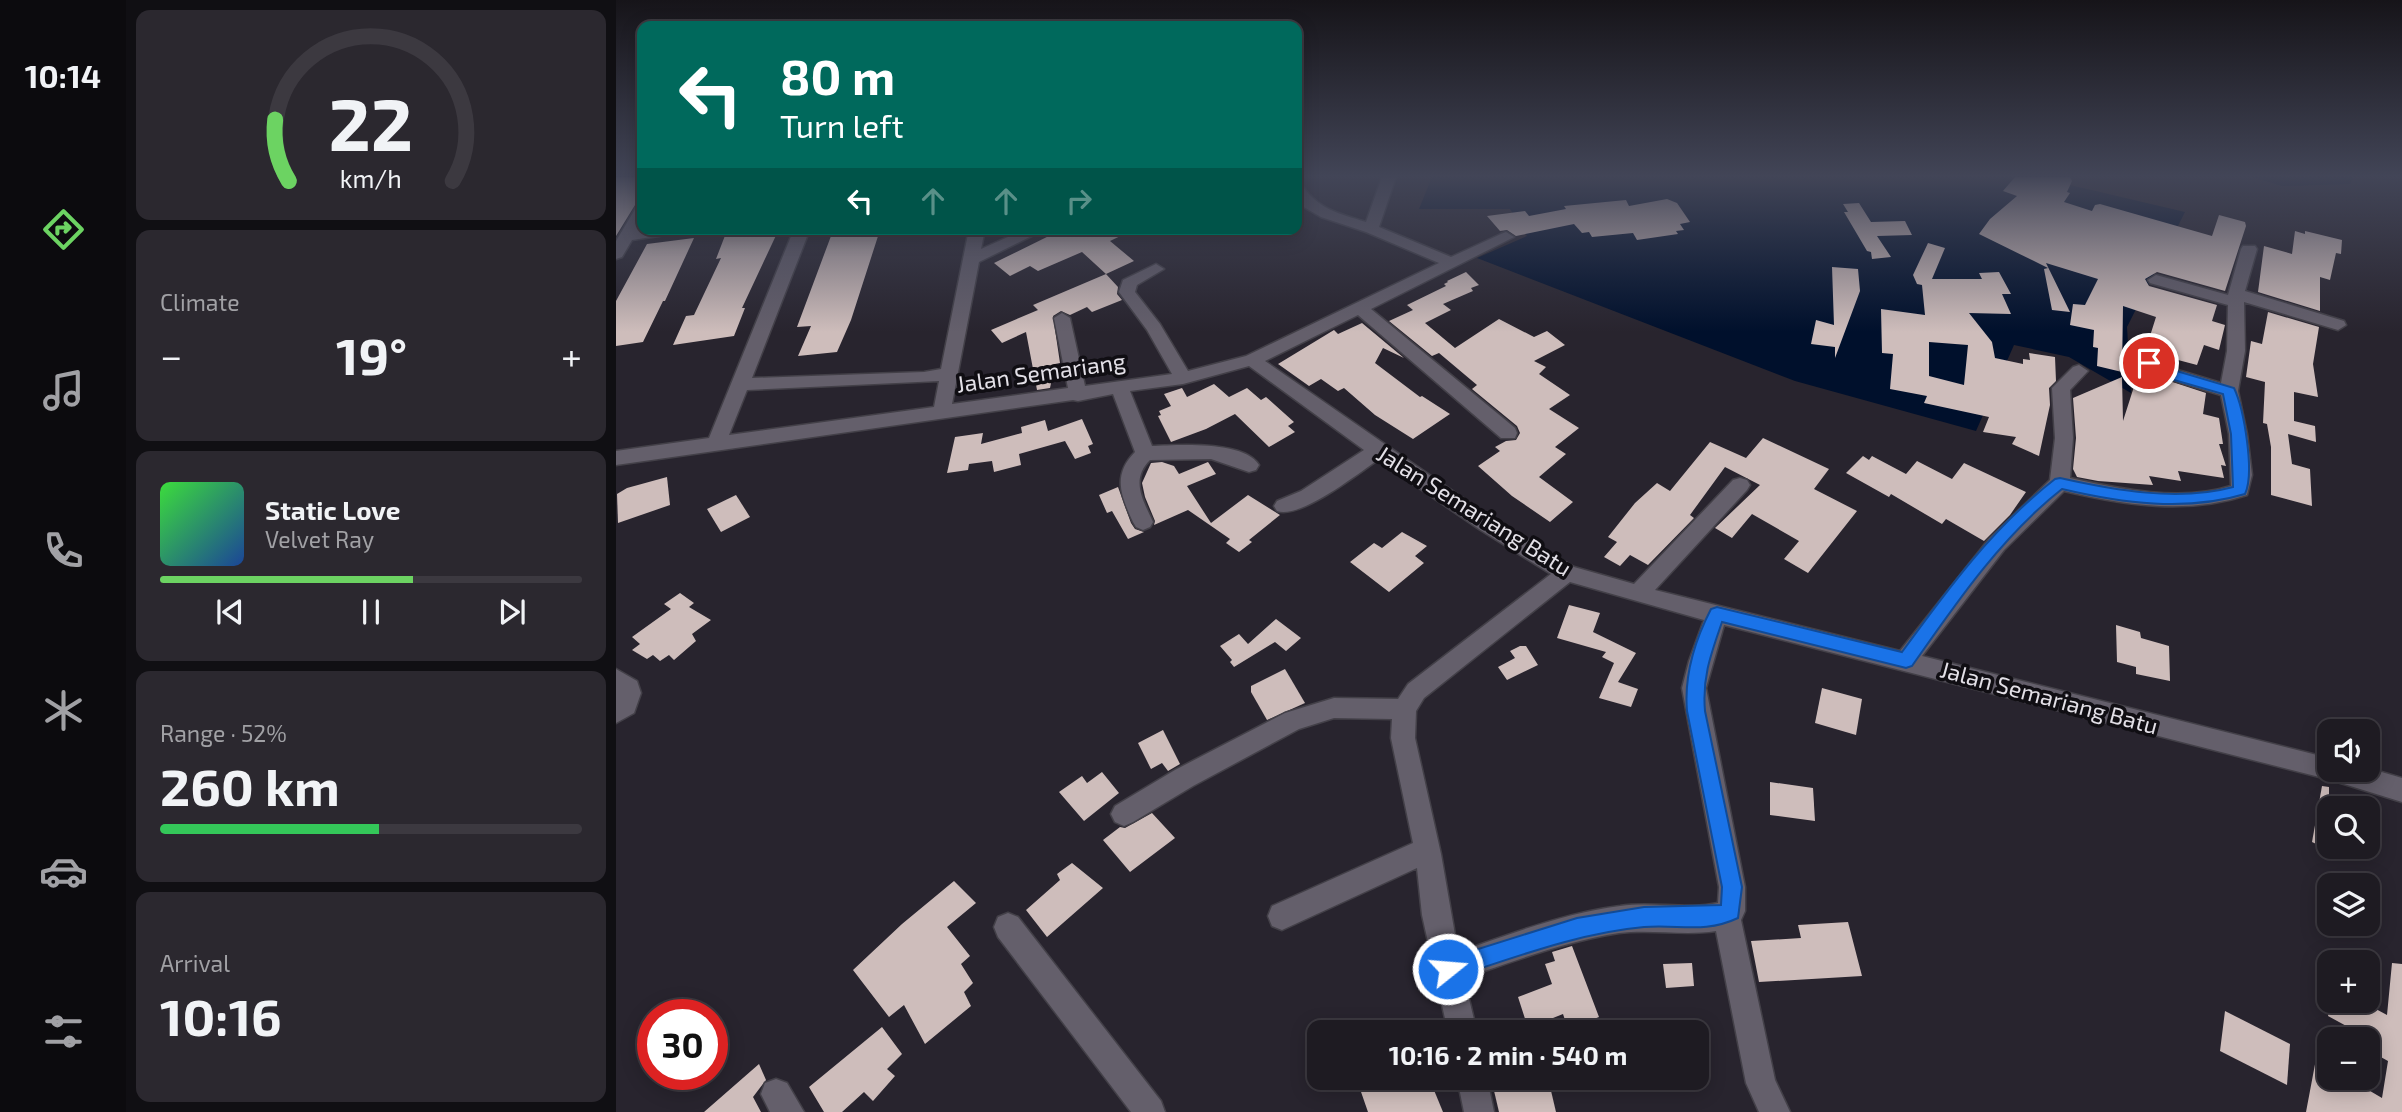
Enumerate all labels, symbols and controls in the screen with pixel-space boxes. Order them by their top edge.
text: 80 m [780,46,895,105]
icon: left [665,49,756,140]
text: 10:14 [25,56,101,94]
text: 22 [329,79,413,167]
text: Turn left [780,106,904,144]
text: km/h [340,163,402,193]
icon: left [841,182,879,220]
icon: ahead [914,182,952,220]
icon: ahead [987,182,1025,220]
icon: right [1060,182,1098,220]
icon: directions [39,205,88,254]
text: Climate [160,288,240,316]
text: 19° [336,323,407,385]
text: − [160,332,182,378]
text: + [561,332,582,378]
pin [2119,333,2179,393]
icon: arrive [2130,344,2168,382]
street label: Jalan Semariang [955,346,1127,398]
icon: music [39,366,88,415]
street label: Jalan Semariang Batu [1372,439,1577,581]
text: Static Love [265,494,401,525]
text: Velvet Ray [265,525,374,553]
icon: phone [39,526,88,575]
icon: previous [211,593,249,631]
icon: pause [352,593,390,631]
icon: next [493,593,531,631]
street label: Jalan Semariang Batu [1937,655,2161,740]
icon: climate [39,686,88,735]
text: Range · 52% [160,719,287,747]
map controls [2317,719,2380,1090]
button: sound [2317,719,2380,782]
text: 260 km [160,754,340,816]
button: search [2317,796,2380,859]
icon: car [39,847,88,896]
button: layers [2317,873,2380,936]
position arrow [1411,932,1485,1006]
text: Arrival [160,949,230,977]
button: + [2317,950,2380,1013]
text: 10:16 [160,984,282,1046]
speed limit sign: 30 [637,999,728,1090]
icon: filters [39,1007,88,1056]
button: − [2317,1027,2380,1090]
text: 10:16 · 2 min · 540 m [1389,1039,1627,1070]

